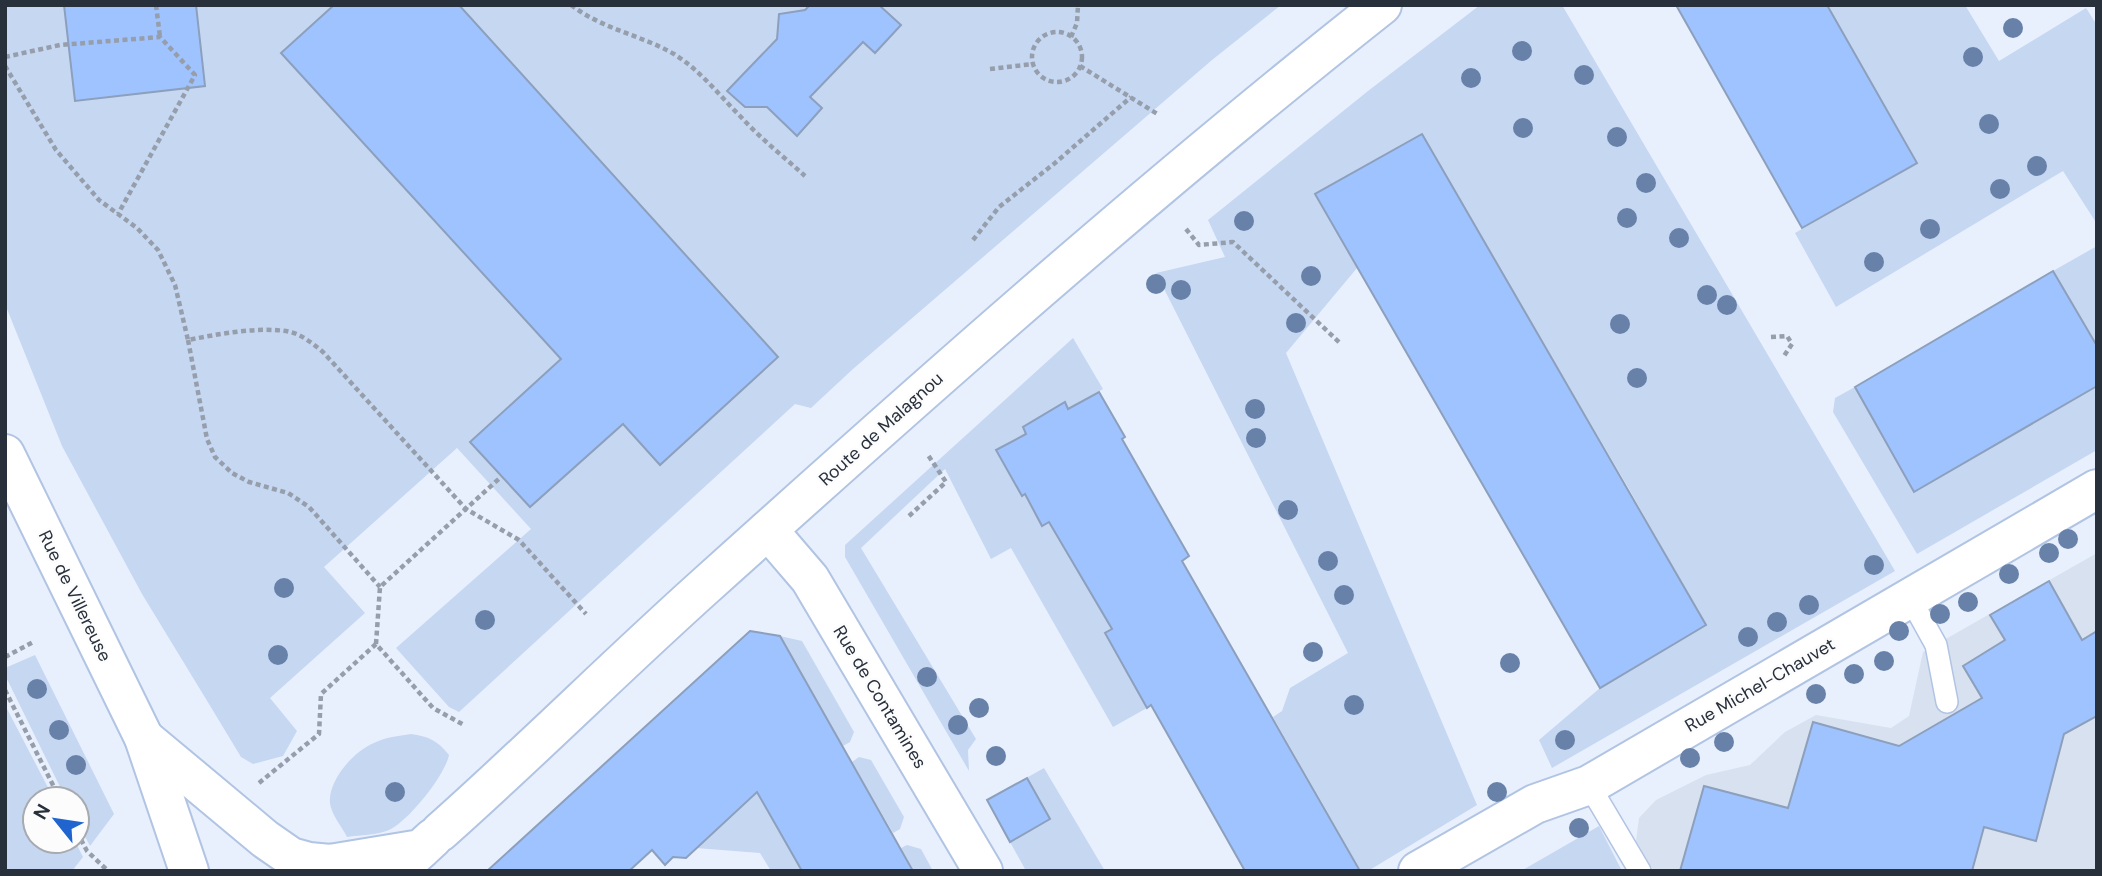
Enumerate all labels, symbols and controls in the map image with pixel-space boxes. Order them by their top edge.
street label: Route de Malagnou [814,367,948,491]
street label: Rue de Villereuse [33,526,117,666]
street label: Rue de Contamines [828,621,932,773]
street label: Rue Michel-Chauvet [1681,632,1839,738]
north arrow [21,785,91,855]
text: N [27,799,56,824]

